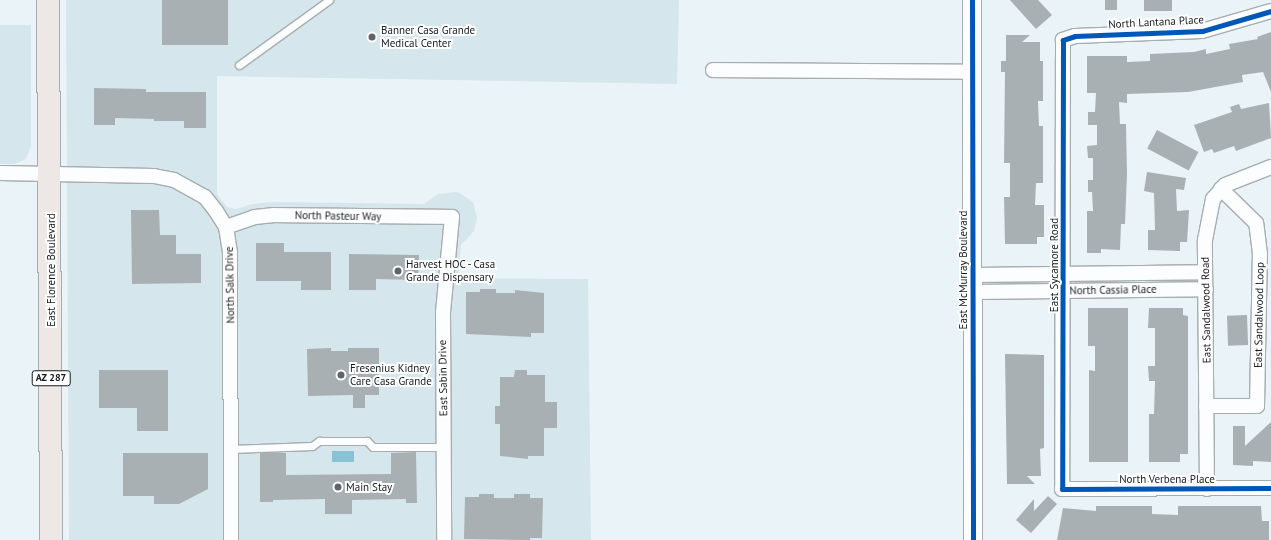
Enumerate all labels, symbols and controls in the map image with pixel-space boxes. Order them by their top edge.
street label: North Lantana Place [1108,13,1204,31]
place label: Banner Casa Grande Medical Center [381,24,475,50]
marker: Banner Casa Grande Medical Center [366,31,378,43]
street label: North Pasteur Way [294,209,382,223]
street label: East McMurray Boulevard [956,210,970,330]
street label: East Florence Boulevard [44,213,58,327]
street label: East Sycamore Road [1047,218,1061,312]
street label: North Salk Drive [223,246,237,324]
street label: East Sandalwood Road [1198,257,1214,363]
place label: Harvest HOC - Casa Grande Dispensary [406,258,497,284]
street label: East Sandalwood Loop [1251,262,1267,368]
marker: Harvest HOC - Casa Grande Dispensary [393,266,403,276]
street label: North Cassia Place [1069,283,1157,297]
street label: East Sabin Drive [436,340,450,416]
place label: Fresenius Kidney Care Casa Grande [350,362,432,388]
marker: Fresenius Kidney Care Casa Grande [335,369,347,381]
road number: AZ 287 [31,370,71,386]
street label: North Verbena Place [1119,472,1215,486]
place label: Main Stay [346,480,392,494]
marker: Main Stay [333,482,343,492]

